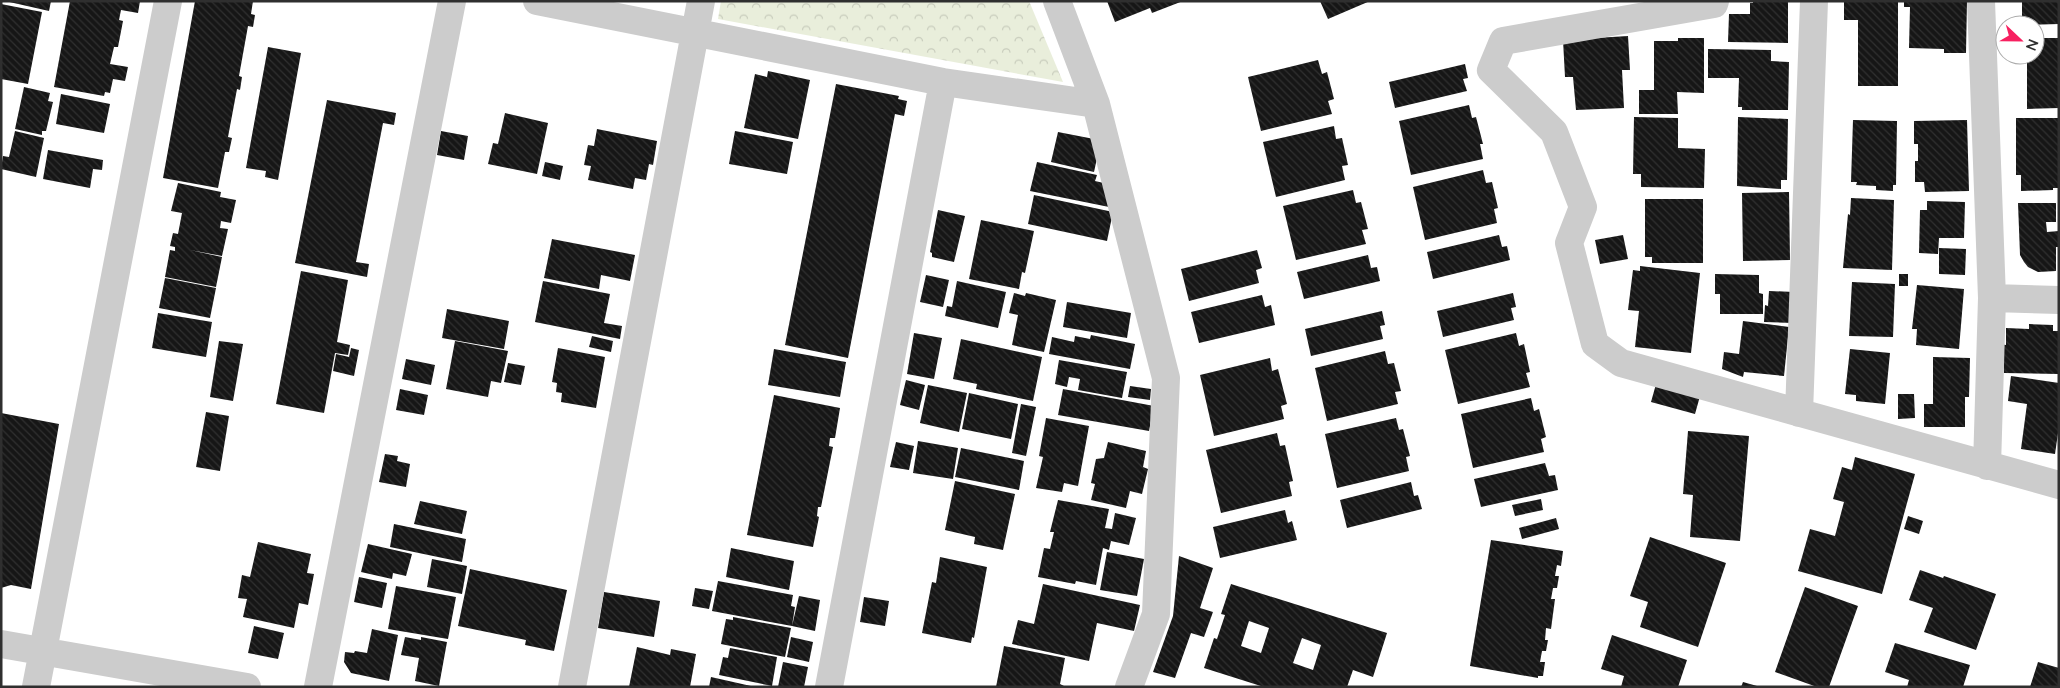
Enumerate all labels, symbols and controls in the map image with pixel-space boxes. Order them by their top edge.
north arrow [1995,15,2045,65]
text: N [2023,37,2042,53]

